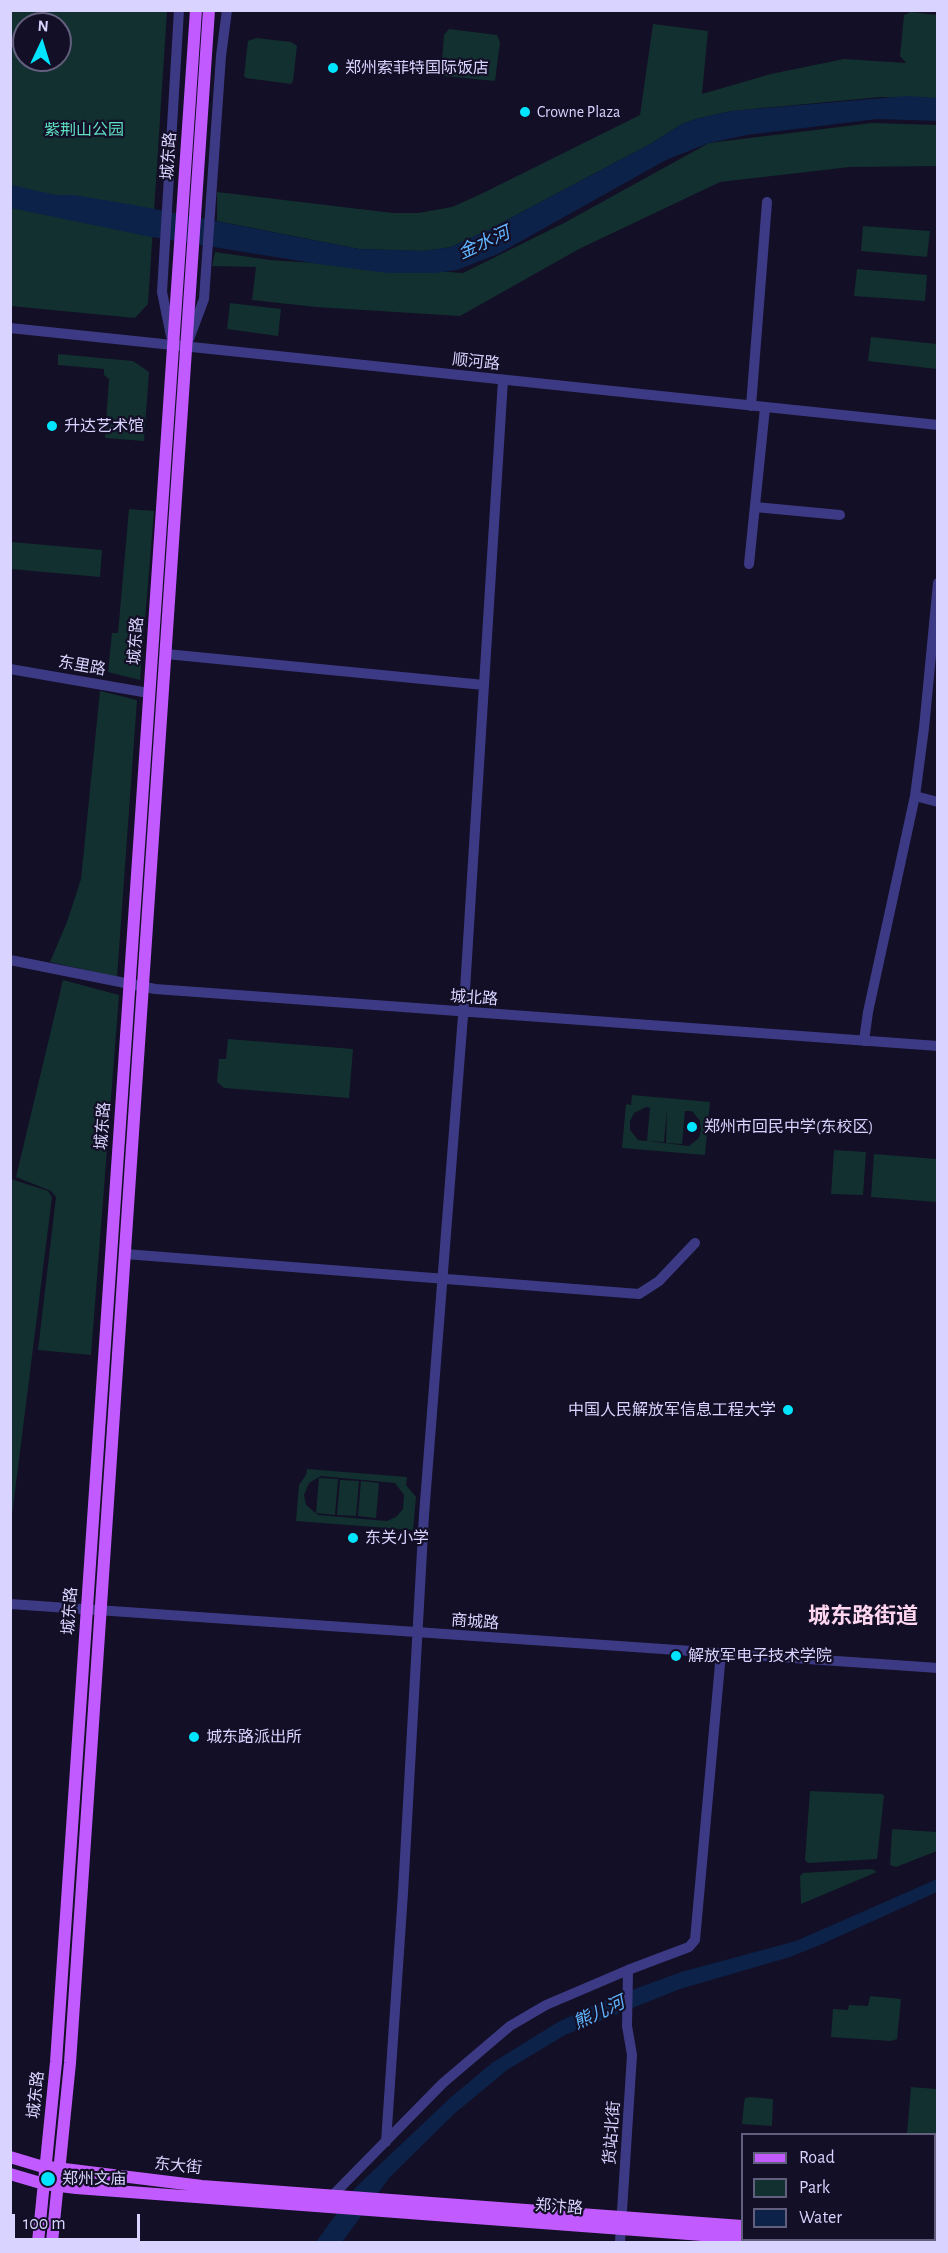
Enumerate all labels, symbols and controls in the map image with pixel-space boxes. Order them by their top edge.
north arrow [12,12,72,72]
text: N [37,18,49,34]
place label: 郑州索菲特国际饭店 [345,58,489,78]
marker: 郑州索菲特国际饭店 [326,61,340,75]
place label: Crowne Plaza [537,102,620,122]
marker: Crowne Plaza [518,105,532,119]
park label: 紫荆山公园 [44,120,124,140]
street label: 城东路 [158,131,180,181]
water label: 金水河 [455,222,513,264]
street label: 顺河路 [451,350,501,374]
place label: 升达艺术馆 [64,416,144,436]
marker: 升达艺术馆 [45,419,59,433]
street label: 城东路 [125,616,147,666]
street label: 东里路 [57,652,107,680]
street label: 城北路 [449,987,499,1009]
street label: 城东路 [92,1101,114,1151]
place label: 郑州市回民中学(东校区) [704,1117,874,1137]
marker: 郑州市回民中学(东校区) [685,1120,699,1134]
place label: 中国人民解放军信息工程大学 [568,1400,776,1420]
marker: 中国人民解放军信息工程大学 [781,1403,795,1417]
place label: 东关小学 [365,1528,429,1548]
marker: 东关小学 [346,1531,360,1545]
street label: 城东路 [59,1586,81,1636]
district label: 城东路街道 [808,1603,918,1629]
street label: 商城路 [450,1611,500,1633]
place label: 解放军电子技术学院 [688,1646,832,1666]
marker: 解放军电子技术学院 [669,1649,683,1663]
place label: 城东路派出所 [206,1727,302,1747]
marker: 城东路派出所 [187,1730,201,1744]
water label: 熊儿河 [570,1992,628,2034]
street label: 城东路 [24,2070,48,2120]
street label: 货站北街 [600,2100,624,2166]
legend [741,2133,936,2241]
text: Road [799,2149,835,2167]
street label: 东大街 [153,2154,203,2178]
place label: 郑州文庙 [62,2169,126,2189]
marker: 郑州文庙 [39,2170,57,2188]
text: Park [799,2179,830,2197]
street label: 郑汴路 [534,2196,584,2218]
scale bar [15,2202,142,2240]
text: Water [799,2209,842,2227]
text: 100 m [23,2215,66,2233]

